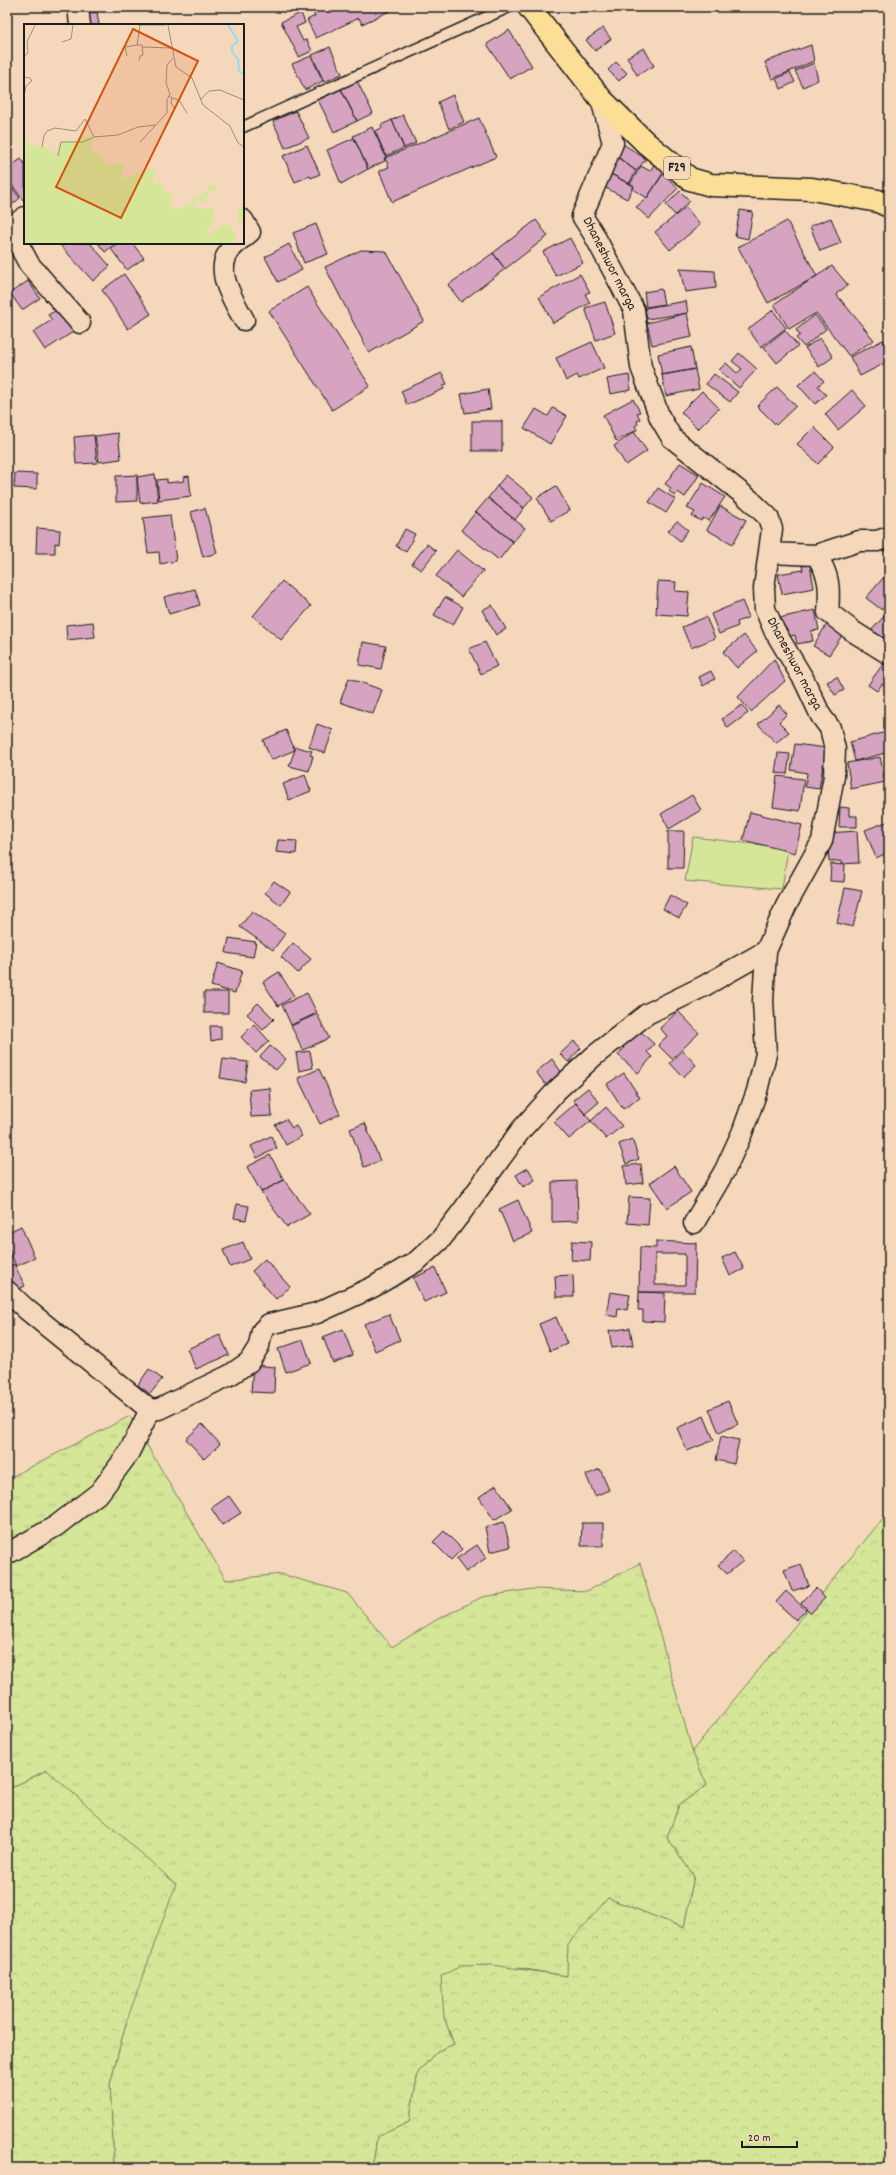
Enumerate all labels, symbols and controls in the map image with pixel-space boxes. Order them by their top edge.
inset map [24,24,244,244]
road number: F29 [664,157,690,179]
street label: Dhaneshwor marga [577,214,641,315]
street label: Dhaneshwor marga [761,614,827,714]
scale bar [742,2123,797,2149]
text: 20 m [748,2130,771,2147]

